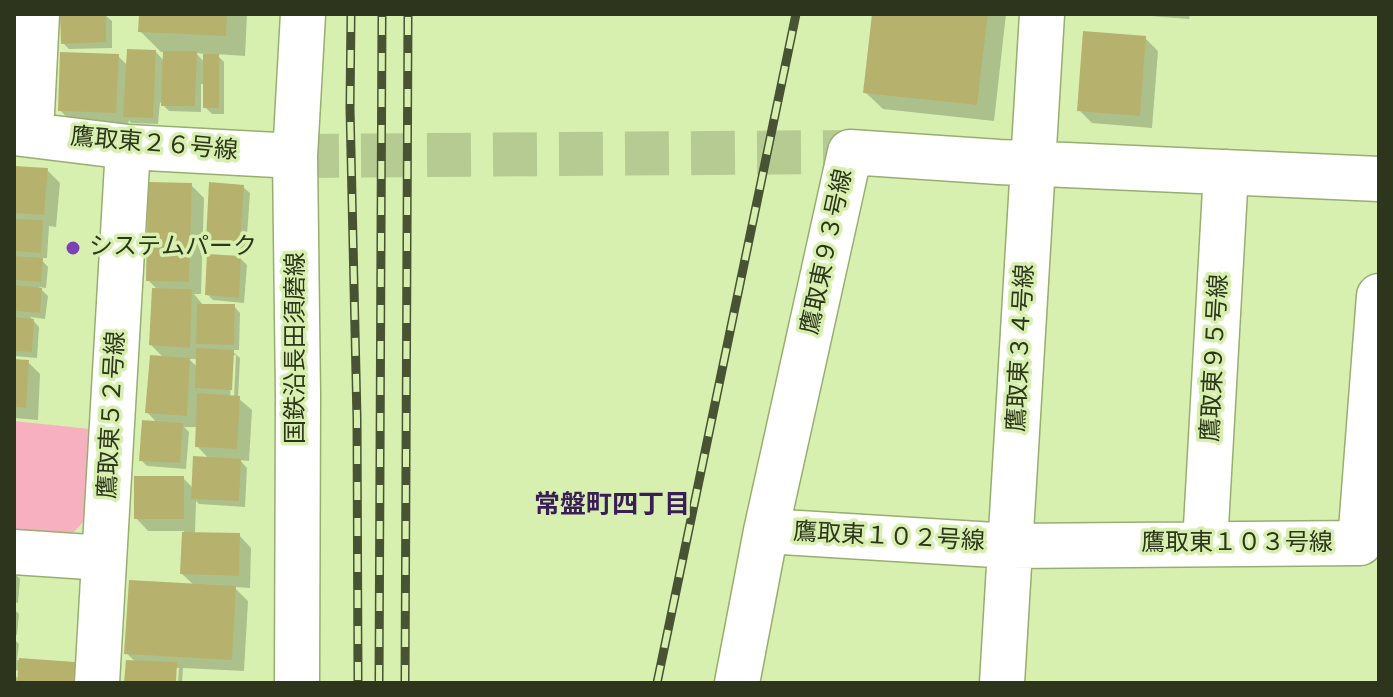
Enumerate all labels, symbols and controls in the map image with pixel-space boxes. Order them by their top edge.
street label: 鷹取東２６号線 [69,123,239,167]
street label: 鷹取東９３号線 [796,167,860,337]
place label: システムパーク [89,234,257,262]
marker: システムパーク [64,239,82,257]
street label: 国鉄沿長田須磨線 [283,252,311,444]
street label: 鷹取東３４号線 [1003,263,1041,433]
street label: 鷹取東９５号線 [1197,273,1235,443]
street label: 鷹取東５２号線 [94,330,132,500]
district label: 常盤町四丁目 [534,490,690,522]
street label: 鷹取東１０２号線 [792,519,986,557]
street label: 鷹取東１０３号線 [1141,530,1333,558]

